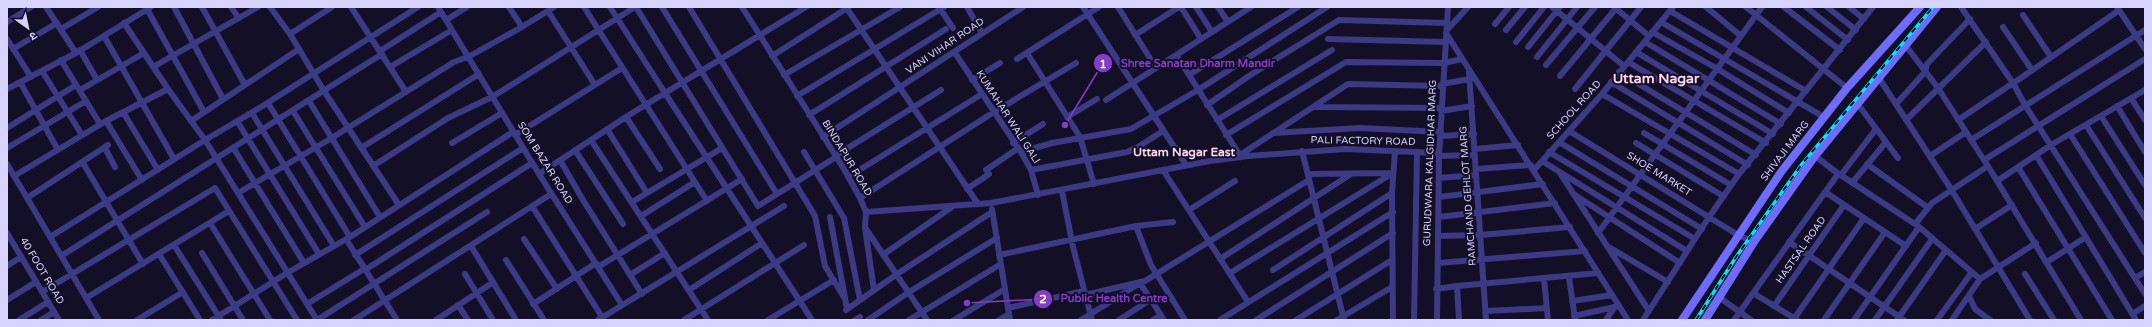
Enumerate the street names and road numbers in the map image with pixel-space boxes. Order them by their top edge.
street label: VANI VIHAR ROAD [903,15,987,77]
street label: KUMAHAR WALI GALI [973,68,1043,166]
street label: SCHOOL ROAD [1544,78,1604,142]
street label: GURUDWARA KALGIDHAR MARG [1421,80,1439,246]
street label: BINDAPUR ROAD [820,118,874,198]
street label: SHIVAJI MARG [1758,118,1812,184]
street label: SOM BAZAR ROAD [515,120,575,206]
street label: RAMCHAND GEHLOT MARG [1457,126,1479,266]
street label: PALI FACTORY ROAD [1310,134,1416,148]
street label: SHOE MARKET [1624,149,1694,199]
street label: HASTSAL ROAD [1773,214,1829,286]
street label: 40 FOOT ROAD [17,235,67,307]

